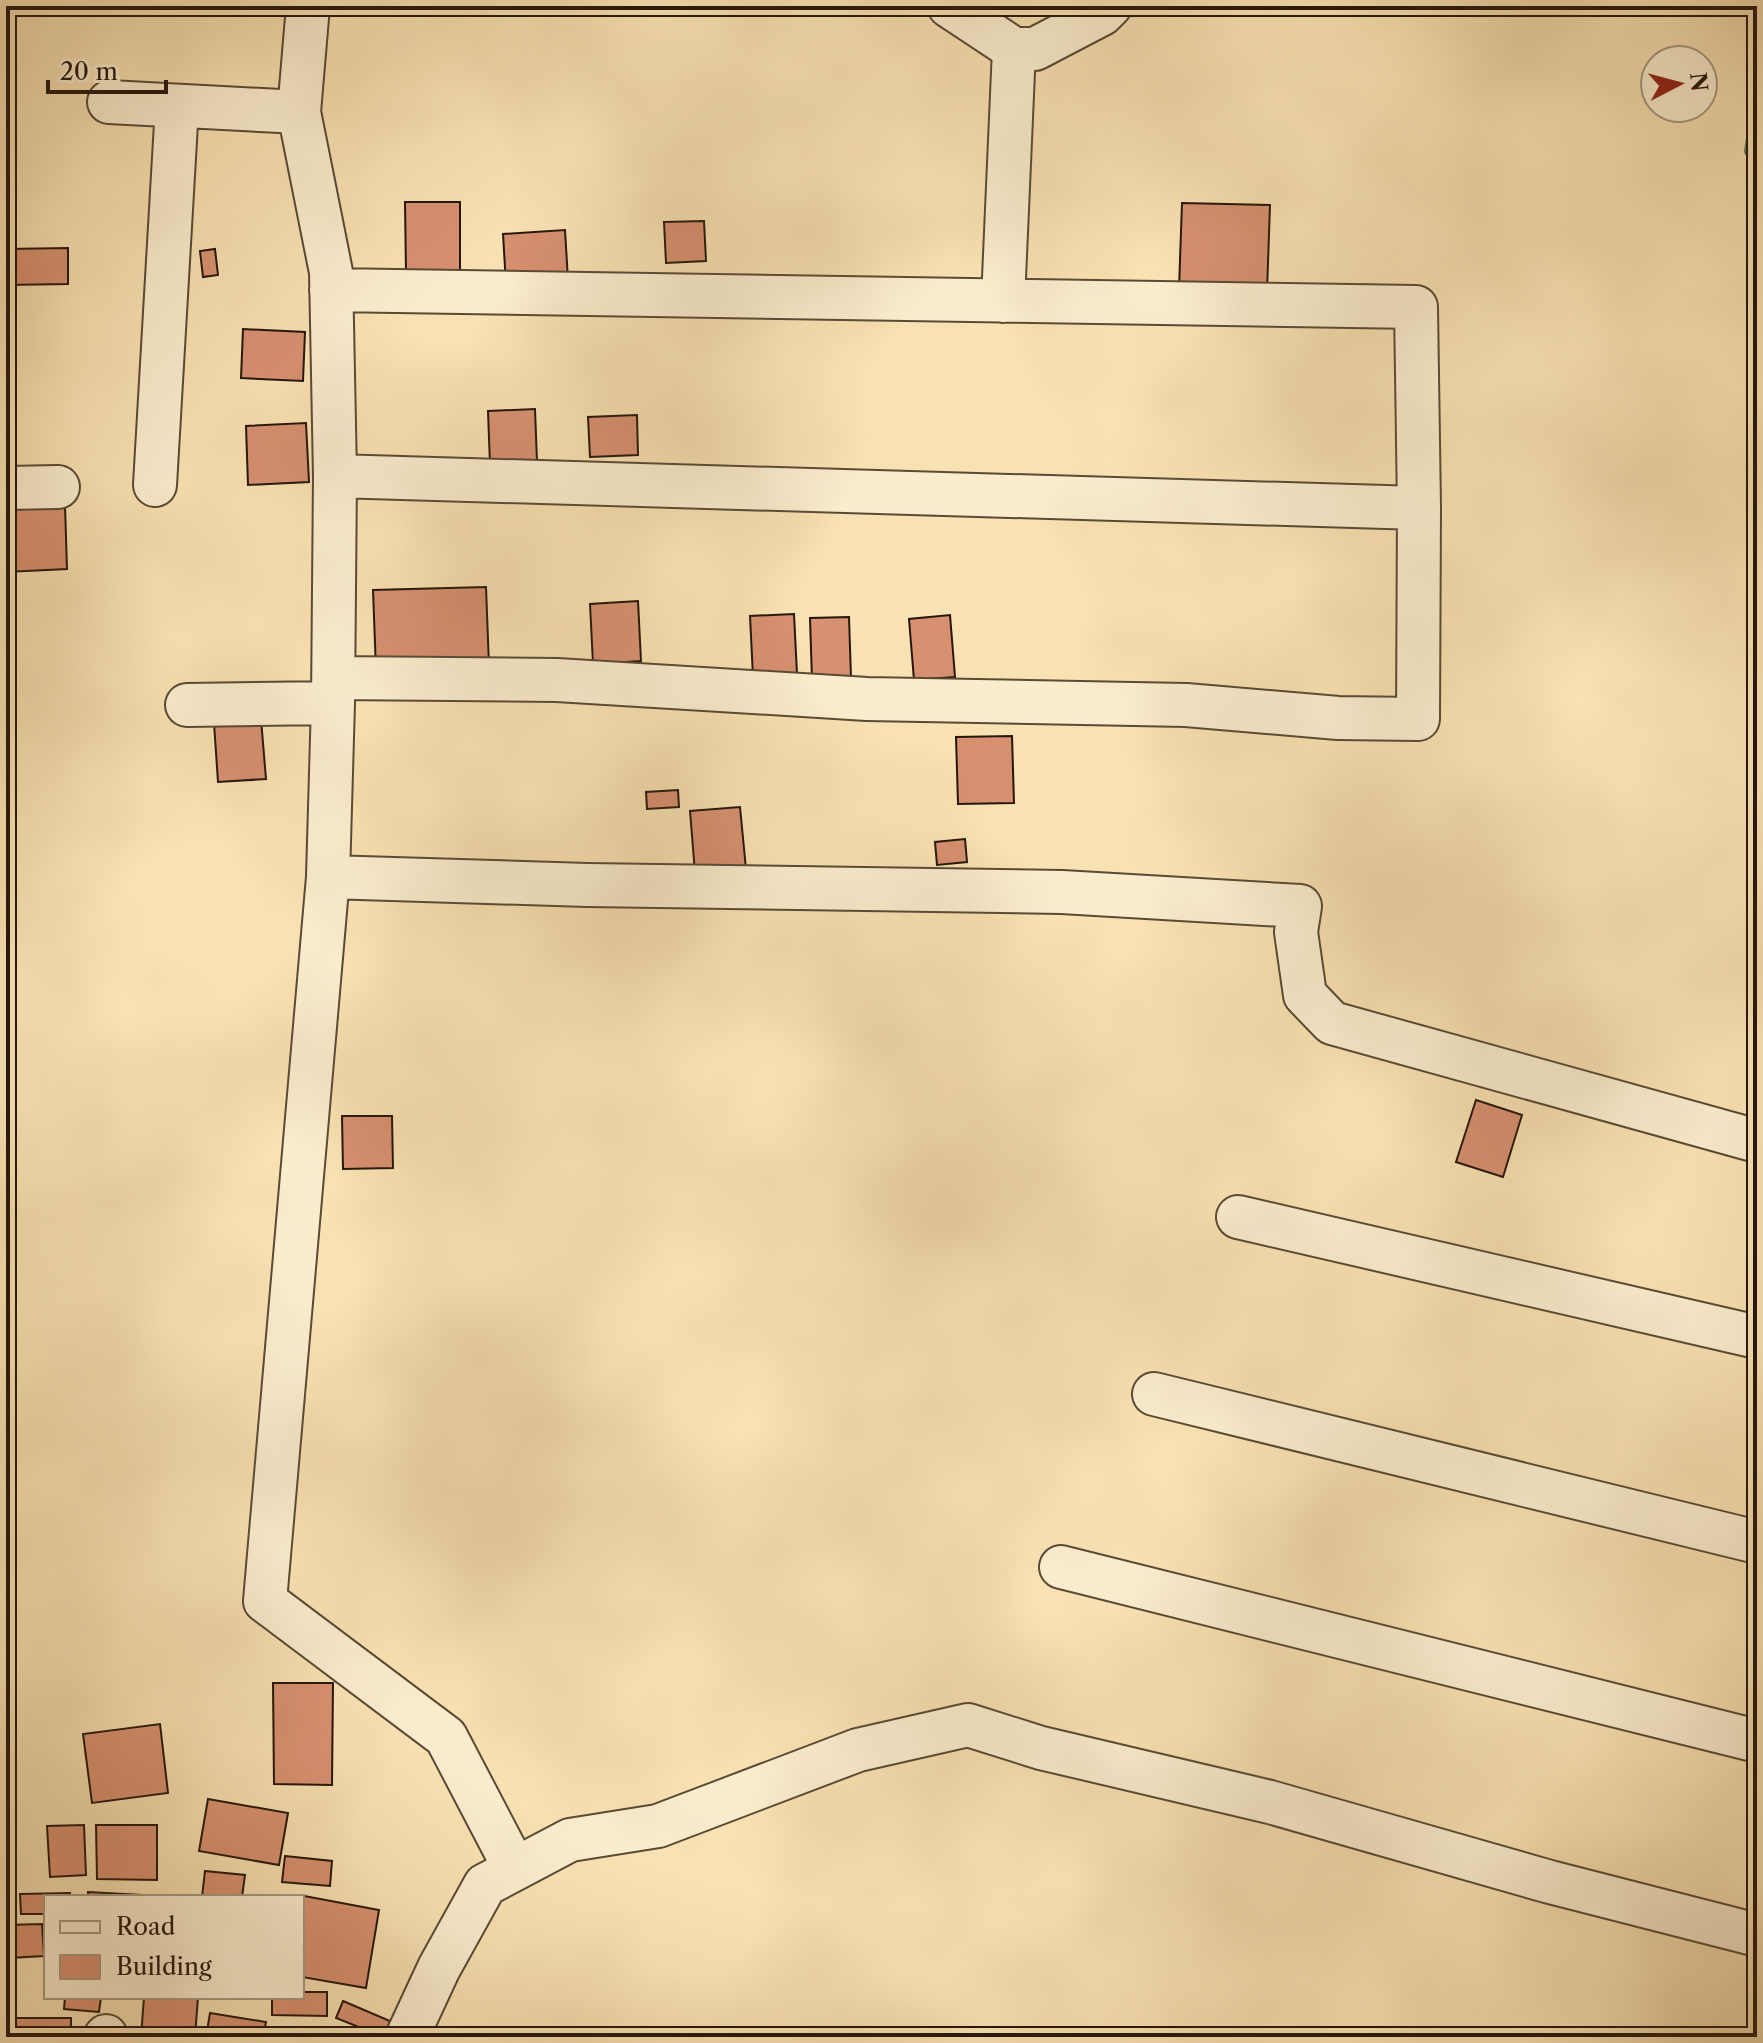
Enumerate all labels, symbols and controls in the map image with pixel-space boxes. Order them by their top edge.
scale bar [48,44,166,94]
north arrow [1639,44,1719,124]
text: 20 m [60,57,118,86]
text: N [1684,71,1713,93]
legend [44,1895,304,1999]
text: Road [116,1912,176,1941]
text: Building [116,1952,212,1981]

